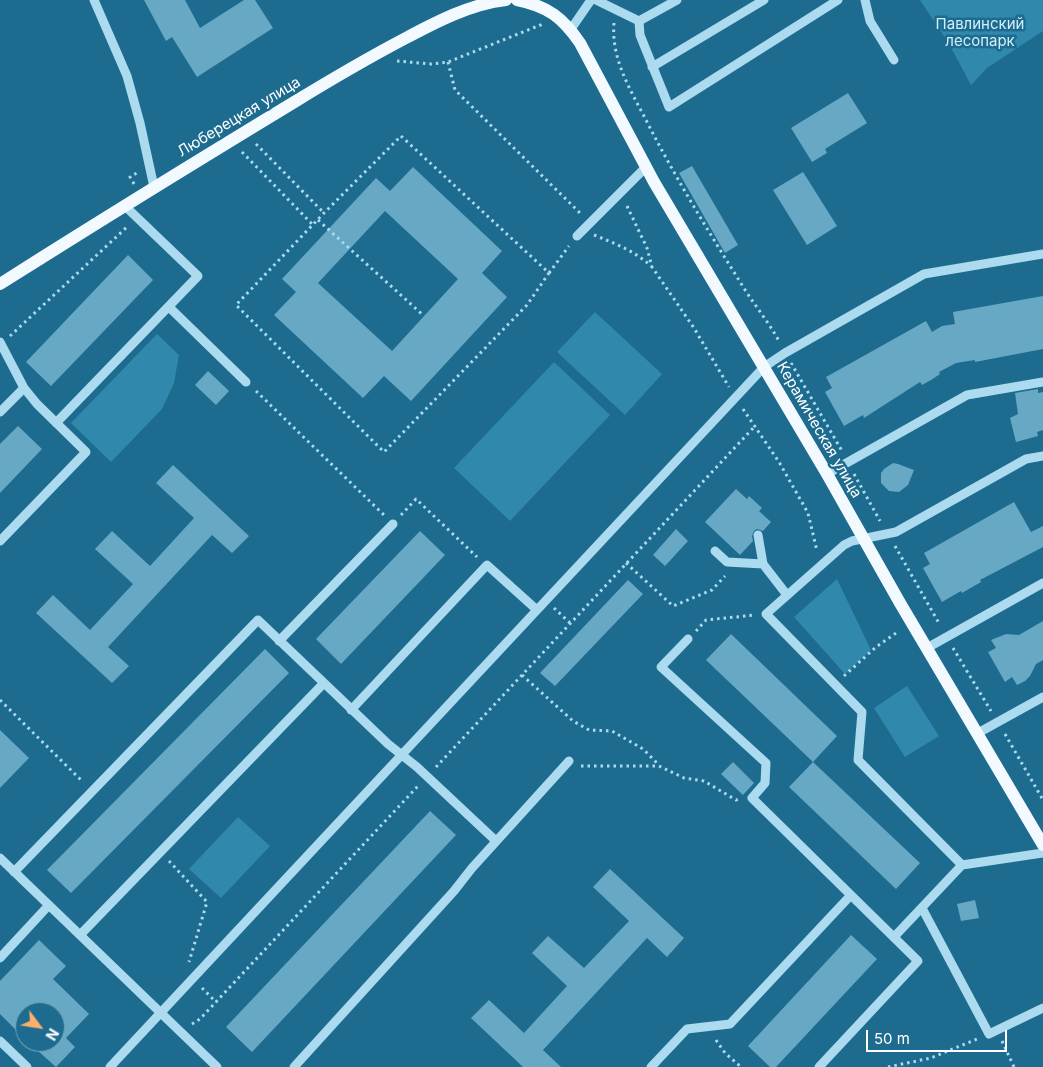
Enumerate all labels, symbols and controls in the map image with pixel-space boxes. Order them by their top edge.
park label: Павлинский лесопарк [936,15,1024,50]
street label: Люберецкая улица [174,73,304,161]
street label: Керамическая улица [773,359,865,501]
north arrow [15,1002,65,1052]
scale bar [868,1020,1009,1052]
text: N [42,1026,62,1043]
text: 50 m [874,1029,910,1048]

